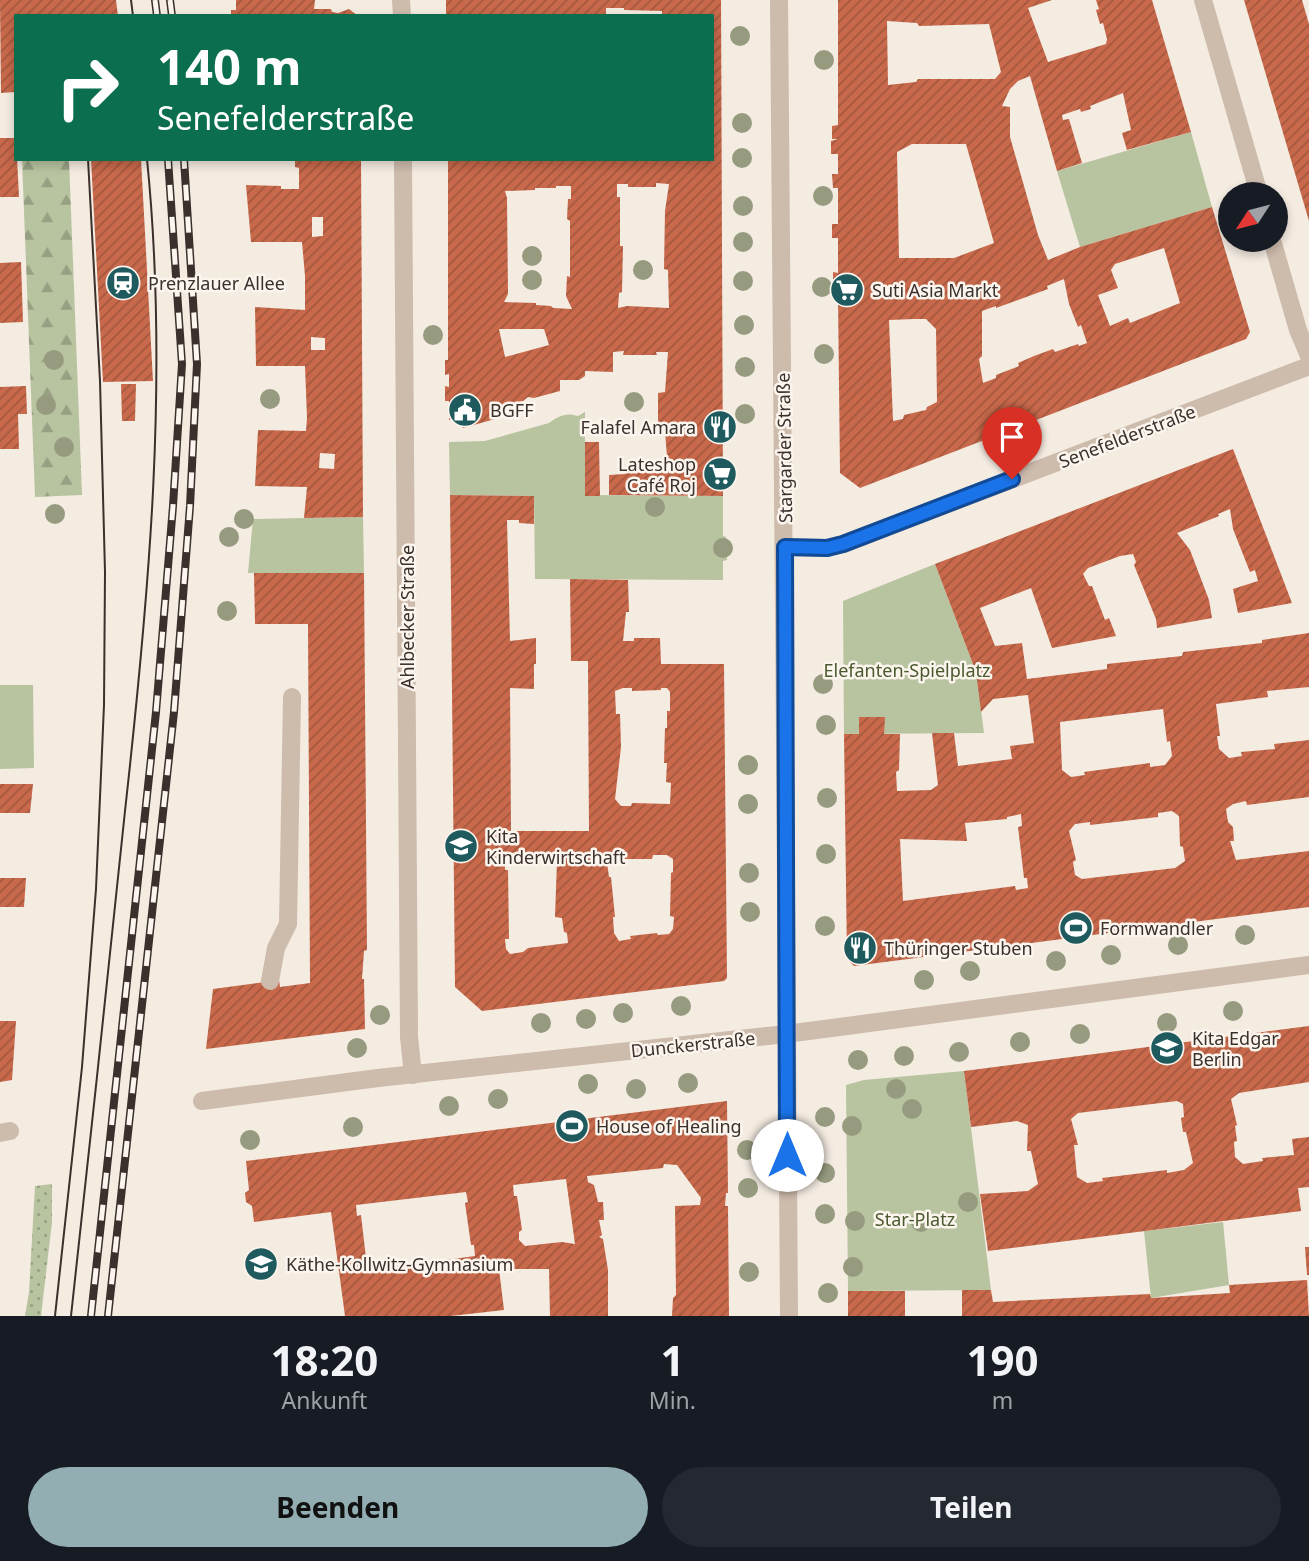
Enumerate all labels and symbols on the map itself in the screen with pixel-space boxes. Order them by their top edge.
north arrow [1218,182,1288,252]
station icon: Prenzlauer Allee [104,264,142,302]
place label: Prenzlauer Allee [148,271,285,295]
supermarket icon: Suti Asia Markt [828,271,866,309]
place label: Suti Asia Markt [872,278,999,302]
street label: Stargarder Straße [771,373,797,523]
public building icon: BGFF [446,391,484,429]
place label: BGFF [490,398,534,422]
street label: Senefelderstraße [1055,399,1199,473]
pin [982,407,1042,479]
restaurant icon: Falafel Amara [701,408,739,446]
place label: Falafel Amara [581,415,696,439]
place label: Lateshop Café Roj [618,452,696,497]
supermarket icon: Lateshop Café Roj [701,455,739,493]
street label: Ahlbecker Straße [395,545,419,689]
park label: Elefanten-Spielplatz [824,658,990,682]
place label: Kita Kinderwirtschaft [486,824,626,869]
school or university icon: Kita Kinderwirtschaft [442,827,480,865]
sports icon: Formwandler [1057,909,1095,947]
place label: Formwandler [1100,916,1214,940]
restaurant icon: Thüringer Stuben [841,929,879,967]
place label: Thüringer Stuben [884,936,1033,960]
street label: Dunckerstraße [630,1026,756,1062]
place label: Kita Edgar Berlin [1192,1026,1279,1071]
school or university icon: Kita Edgar Berlin [1148,1029,1186,1067]
sports icon: House of Healing [553,1107,591,1145]
place label: House of Healing [596,1114,742,1138]
position arrow [750,1118,824,1192]
park label: Star-Platz [875,1207,955,1231]
school or university icon: Käthe-Kollwitz-Gymnasium [242,1245,280,1283]
place label: Käthe-Kollwitz-Gymnasium [286,1252,513,1276]

